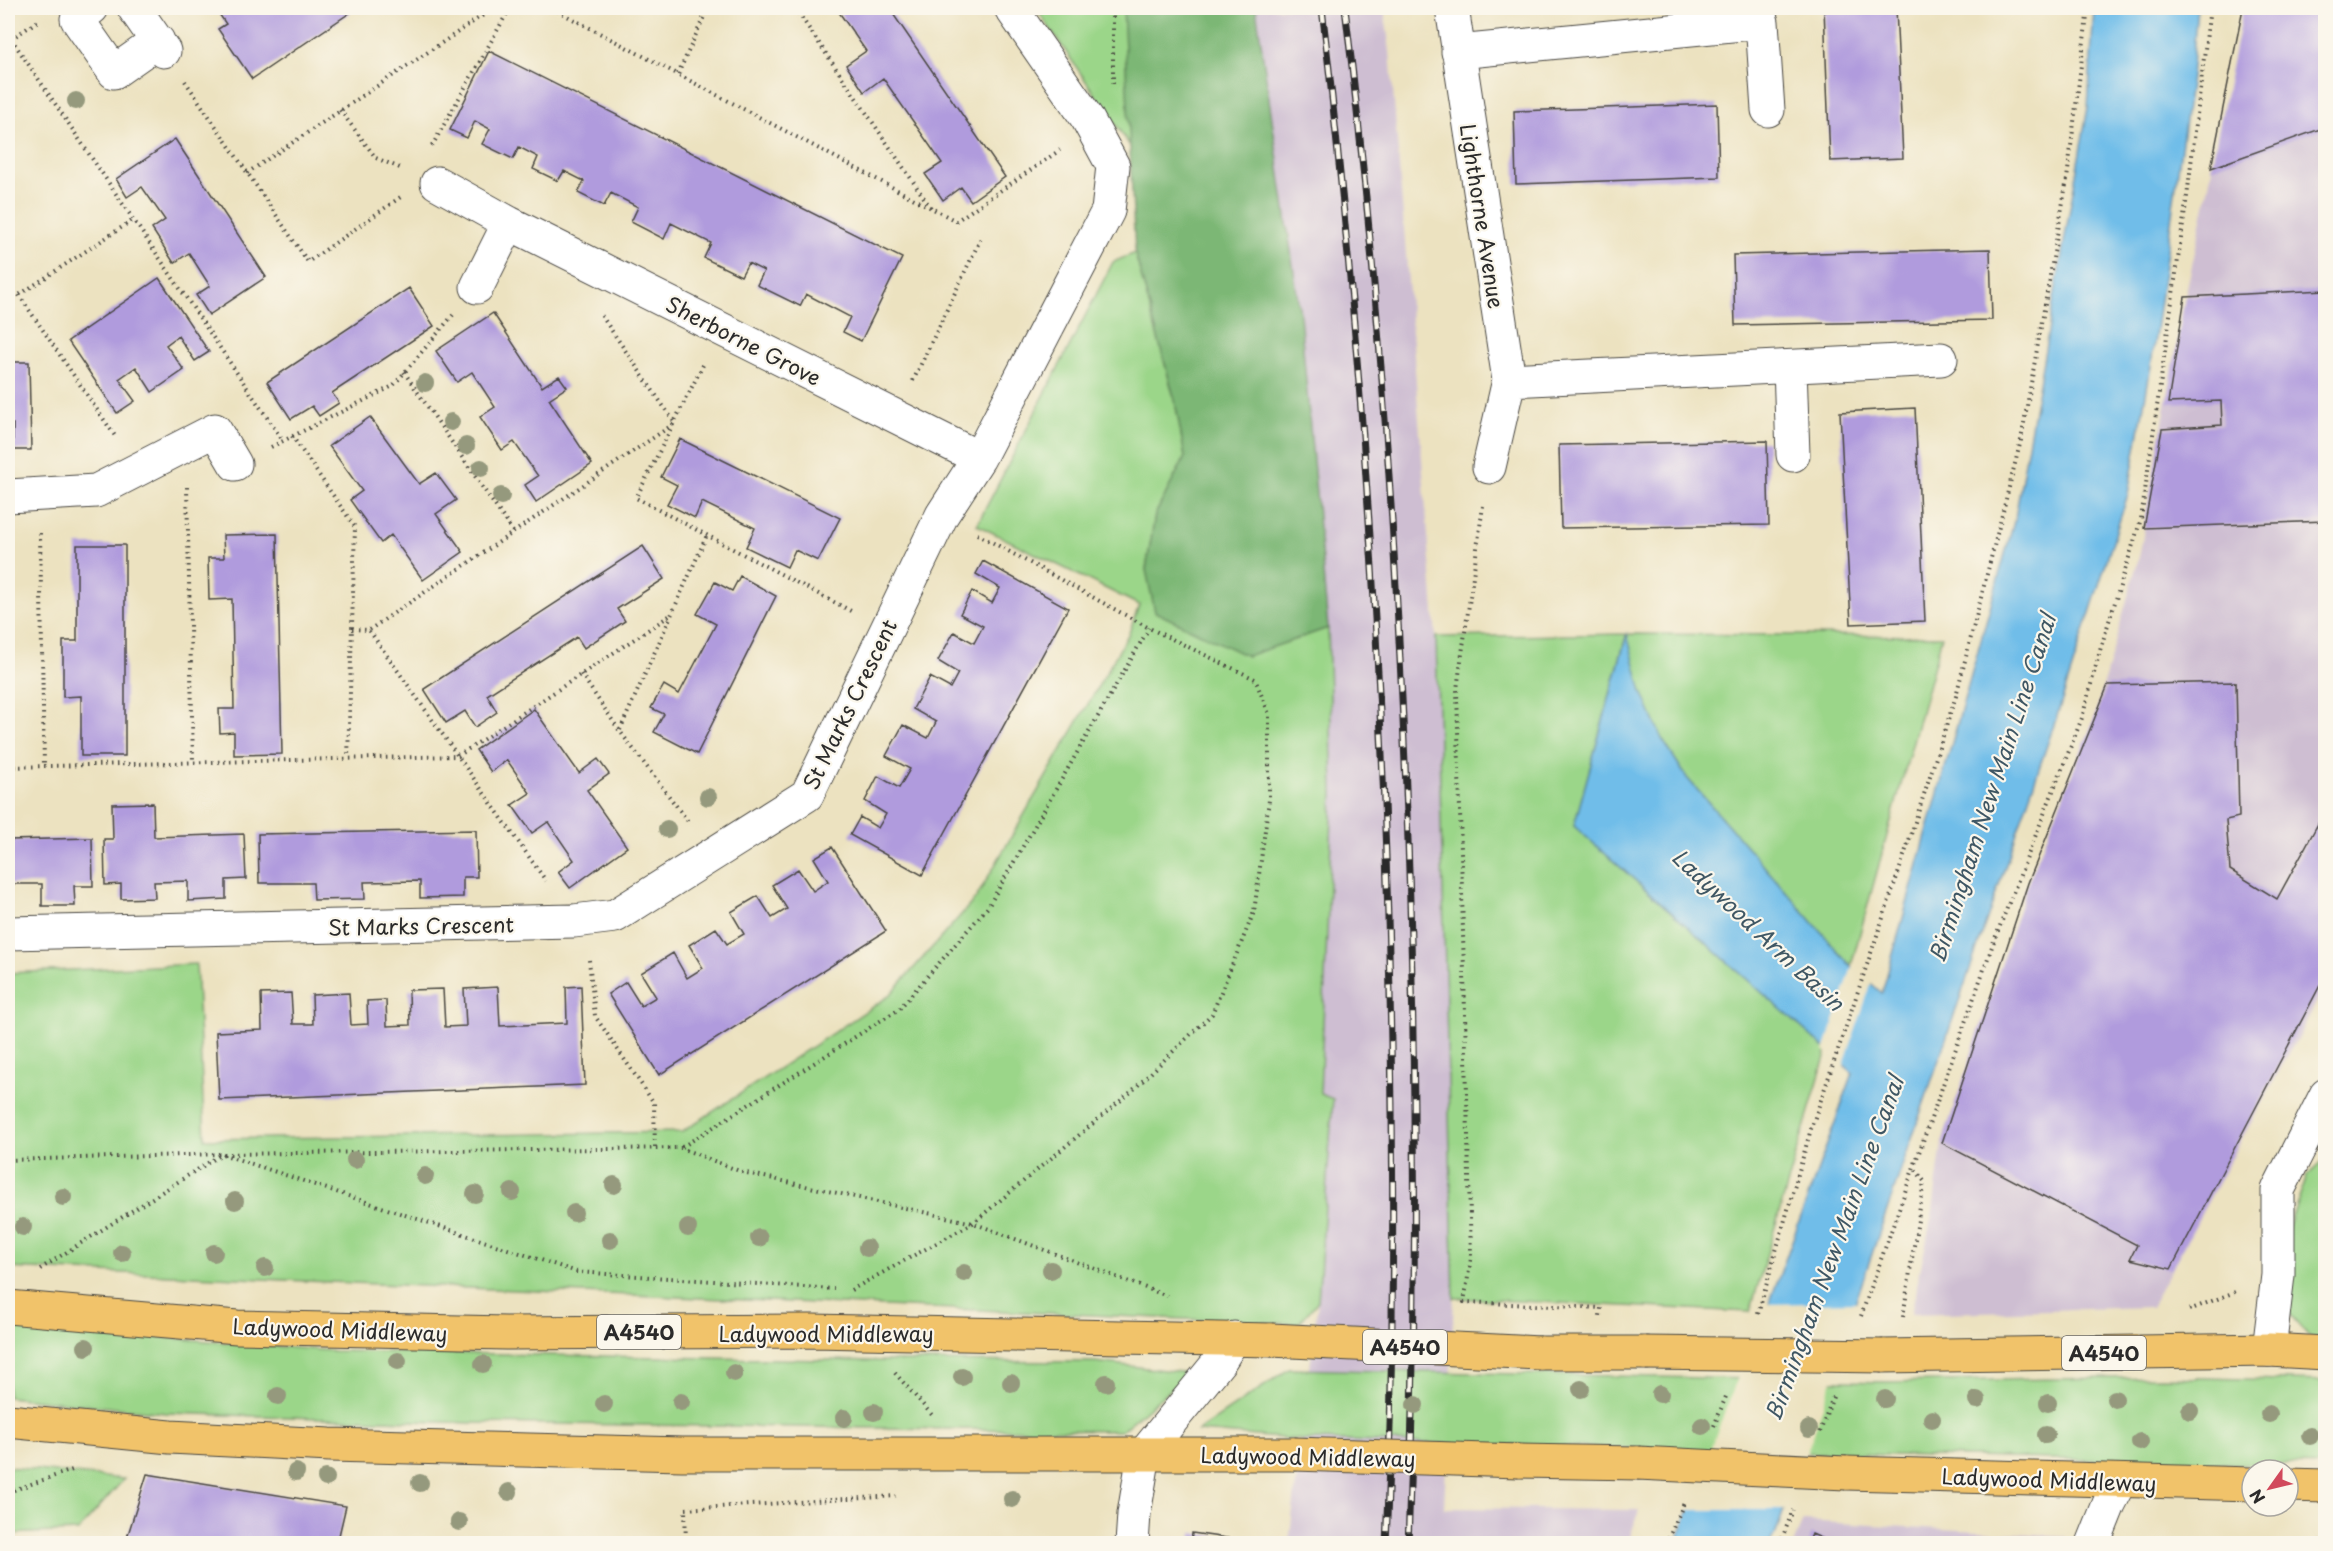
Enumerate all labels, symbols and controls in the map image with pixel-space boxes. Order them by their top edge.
street label: Lighthorne Avenue [1453,121,1513,311]
street label: Sherborne Grove [661,287,827,393]
water label: Birmingham New Main Line Canal [1919,607,2064,966]
street label: St Marks Crescent [794,613,904,795]
water label: Ladywood Arm Basin [1666,840,1854,1019]
street label: St Marks Crescent [328,907,514,943]
water label: Birmingham New Main Line Canal [1755,1068,1912,1425]
street label: Ladywood Middleway [232,1309,448,1349]
road number: A4540 [597,1315,681,1349]
street label: Ladywood Middleway [718,1317,934,1349]
road number: A4540 [1363,1330,1447,1364]
road number: A4540 [2062,1336,2146,1370]
street label: Ladywood Middleway [1200,1438,1416,1474]
north arrow [2240,1458,2300,1518]
street label: Ladywood Middleway [1941,1459,2157,1499]
text: N [2243,1485,2270,1509]

